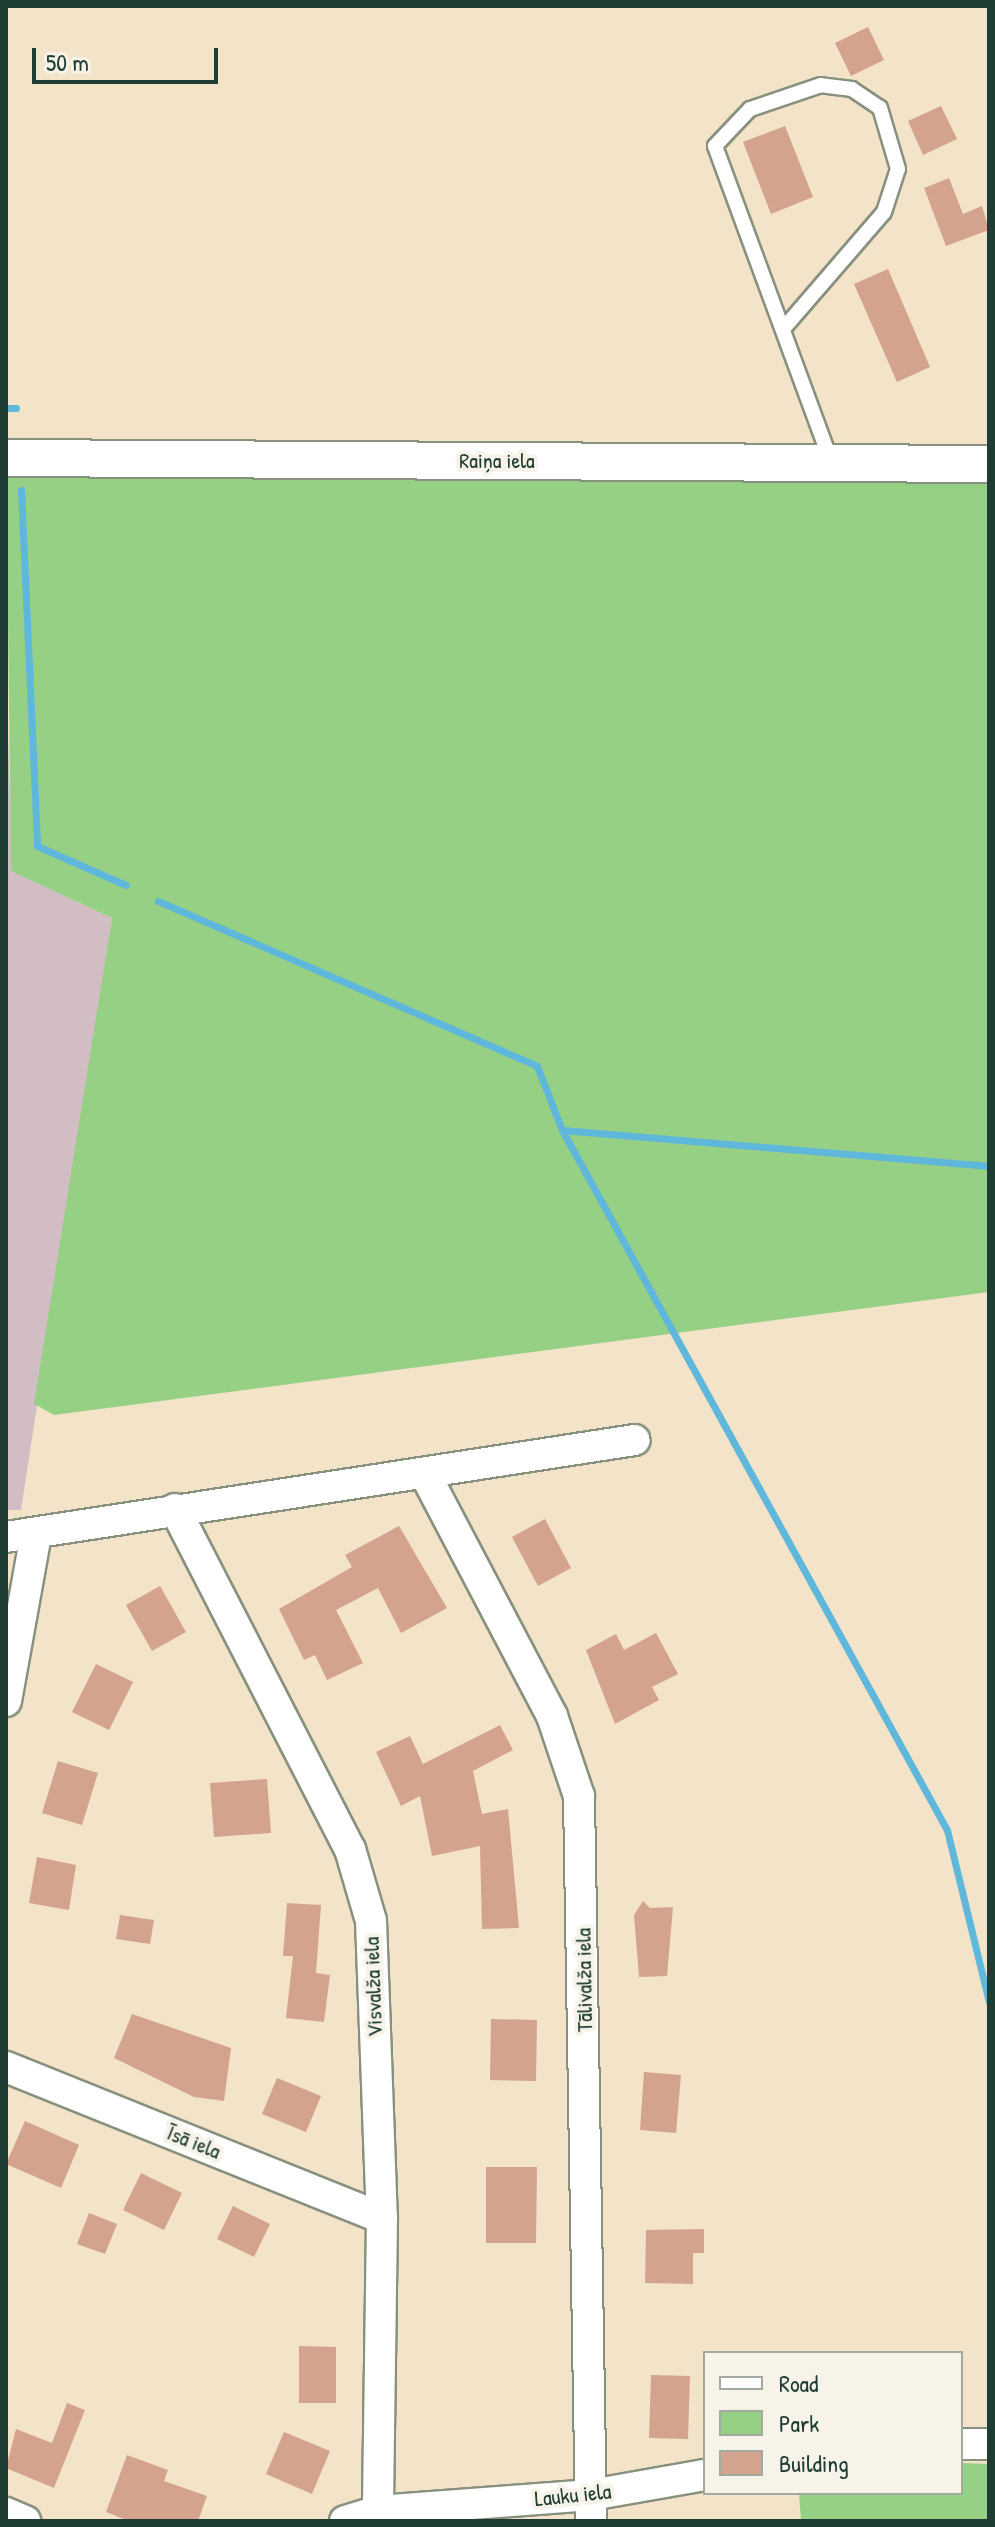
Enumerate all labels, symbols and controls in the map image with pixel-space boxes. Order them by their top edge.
scale bar [36,32,222,82]
text: 50 m [46,46,89,78]
street label: Raiņa iela [459,448,535,474]
street label: Tālivalža iela [570,1928,598,2032]
street label: Visvalža iela [358,1936,388,2038]
street label: Īsā iela [163,2119,225,2165]
legend [703,2351,963,2495]
text: Road [779,2367,818,2399]
text: Park [779,2407,819,2439]
text: Building [779,2447,849,2479]
street label: Lauku iela [533,2478,613,2512]

